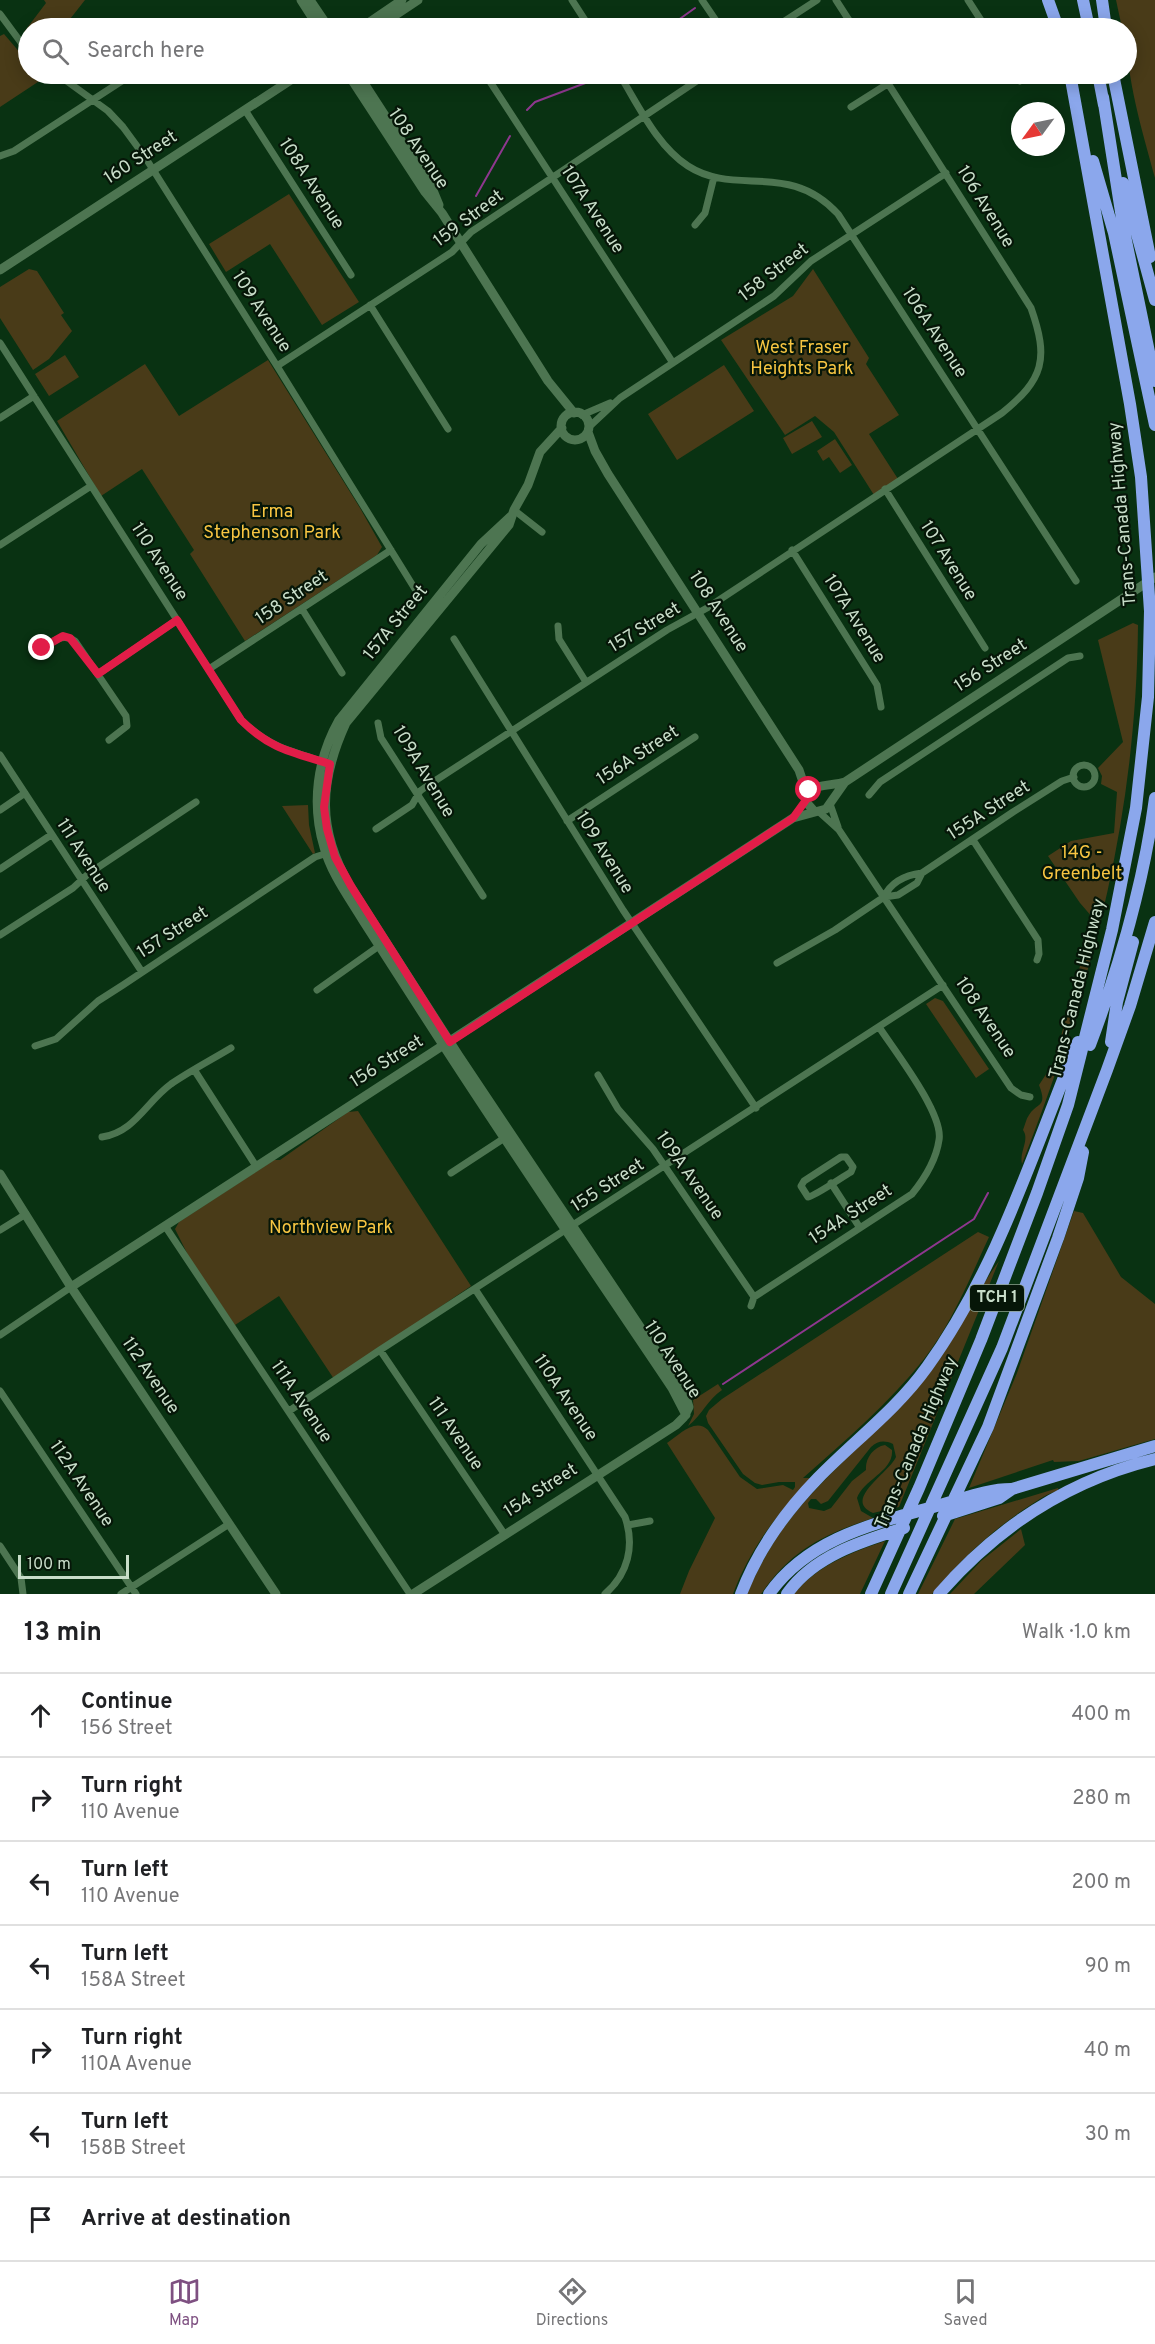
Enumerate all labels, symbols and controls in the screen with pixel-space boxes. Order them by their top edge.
search box [18,18,1137,84]
icon: search [39,35,72,68]
text: Search here [87,38,205,65]
north arrow [1011,102,1065,156]
street label: 108 Avenue [382,104,454,194]
street label: 160 Street [100,126,182,190]
street label: 108A Avenue [273,134,349,234]
street label: 107A Avenue [555,162,629,258]
street label: 106 Avenue [951,162,1019,252]
street label: 159 Street [429,185,509,253]
street label: 158 Street [734,238,814,308]
street label: 109 Avenue [226,267,296,357]
street label: 106A Avenue [896,283,972,383]
park label: West Fraser Heights Park [750,337,854,381]
street label: Trans-Canada Highway [1103,421,1143,607]
park label: Erma Stephenson Park [203,501,341,545]
street label: 107 Avenue [914,517,982,605]
street label: 110 Avenue [125,519,193,605]
street label: 158 Street [251,565,333,631]
street label: 108 Avenue [683,567,753,657]
street label: 107A Avenue [818,570,890,668]
street label: 157A Street [359,581,433,665]
street label: 157 Street [605,597,685,659]
route end [28,634,54,660]
street label: 156 Street [950,634,1032,698]
street label: 156A Street [592,721,684,791]
street label: 109A Avenue [386,722,460,822]
route start [795,776,821,802]
street label: 155A Street [943,776,1035,846]
street label: 109 Avenue [570,808,638,898]
street label: 111 Avenue [51,815,115,897]
park label: 14G - Greenbelt [1042,842,1122,886]
street label: Trans-Canada Highway [1044,896,1112,1082]
street label: 157 Street [133,902,213,964]
street label: 108 Avenue [949,973,1021,1063]
street label: 156 Street [346,1030,428,1094]
street label: 109A Avenue [650,1127,728,1225]
street label: 155 Street [567,1154,649,1218]
street label: 154A Street [805,1180,897,1250]
park label: Northview Park [269,1217,393,1240]
road number: TCH 1 [970,1285,1024,1311]
street label: 110 Avenue [638,1317,706,1403]
street label: 112 Avenue [116,1333,184,1419]
street label: 110A Avenue [528,1350,602,1446]
street label: Trans-Canada Highway [870,1353,964,1533]
street label: 111A Avenue [265,1356,337,1448]
street label: 111 Avenue [422,1393,488,1475]
street label: 112A Avenue [44,1436,118,1532]
street label: 154 Street [500,1459,582,1523]
scale bar [18,1552,129,1580]
text: 100 m [27,1555,71,1575]
text: 13 min [24,1617,102,1650]
text: Walk · 1.0 km [1022,1620,1131,1646]
text: Continue [81,1689,172,1716]
icon: ahead [24,1699,57,1732]
text: 400 m [1071,1702,1131,1728]
text: 156 Street [81,1716,173,1742]
text: Turn right [81,1773,183,1800]
icon: right [24,1783,57,1816]
text: 280 m [1072,1786,1131,1812]
text: 110 Avenue [81,1800,180,1826]
text: Turn left [81,1857,169,1884]
icon: left [24,1867,57,1900]
text: 200 m [1072,1870,1131,1896]
text: 110 Avenue [81,1884,180,1910]
text: Turn left [81,1941,169,1968]
icon: left [24,1951,57,1984]
text: 90 m [1085,1954,1131,1980]
text: 158A Street [81,1968,185,1994]
text: Turn right [81,2025,183,2052]
icon: right [24,2035,57,2068]
text: 40 m [1084,2038,1131,2064]
text: 110A Avenue [81,2052,192,2078]
text: Turn left [81,2109,169,2136]
icon: left [24,2119,57,2152]
text: 30 m [1085,2122,1131,2148]
text: 158B Street [81,2136,186,2162]
icon: arrive [24,2203,57,2236]
text: Arrive at destination [81,2206,291,2233]
tab: Map [168,2275,201,2331]
tab: Directions [536,2275,608,2331]
tab: Saved [943,2275,987,2331]

